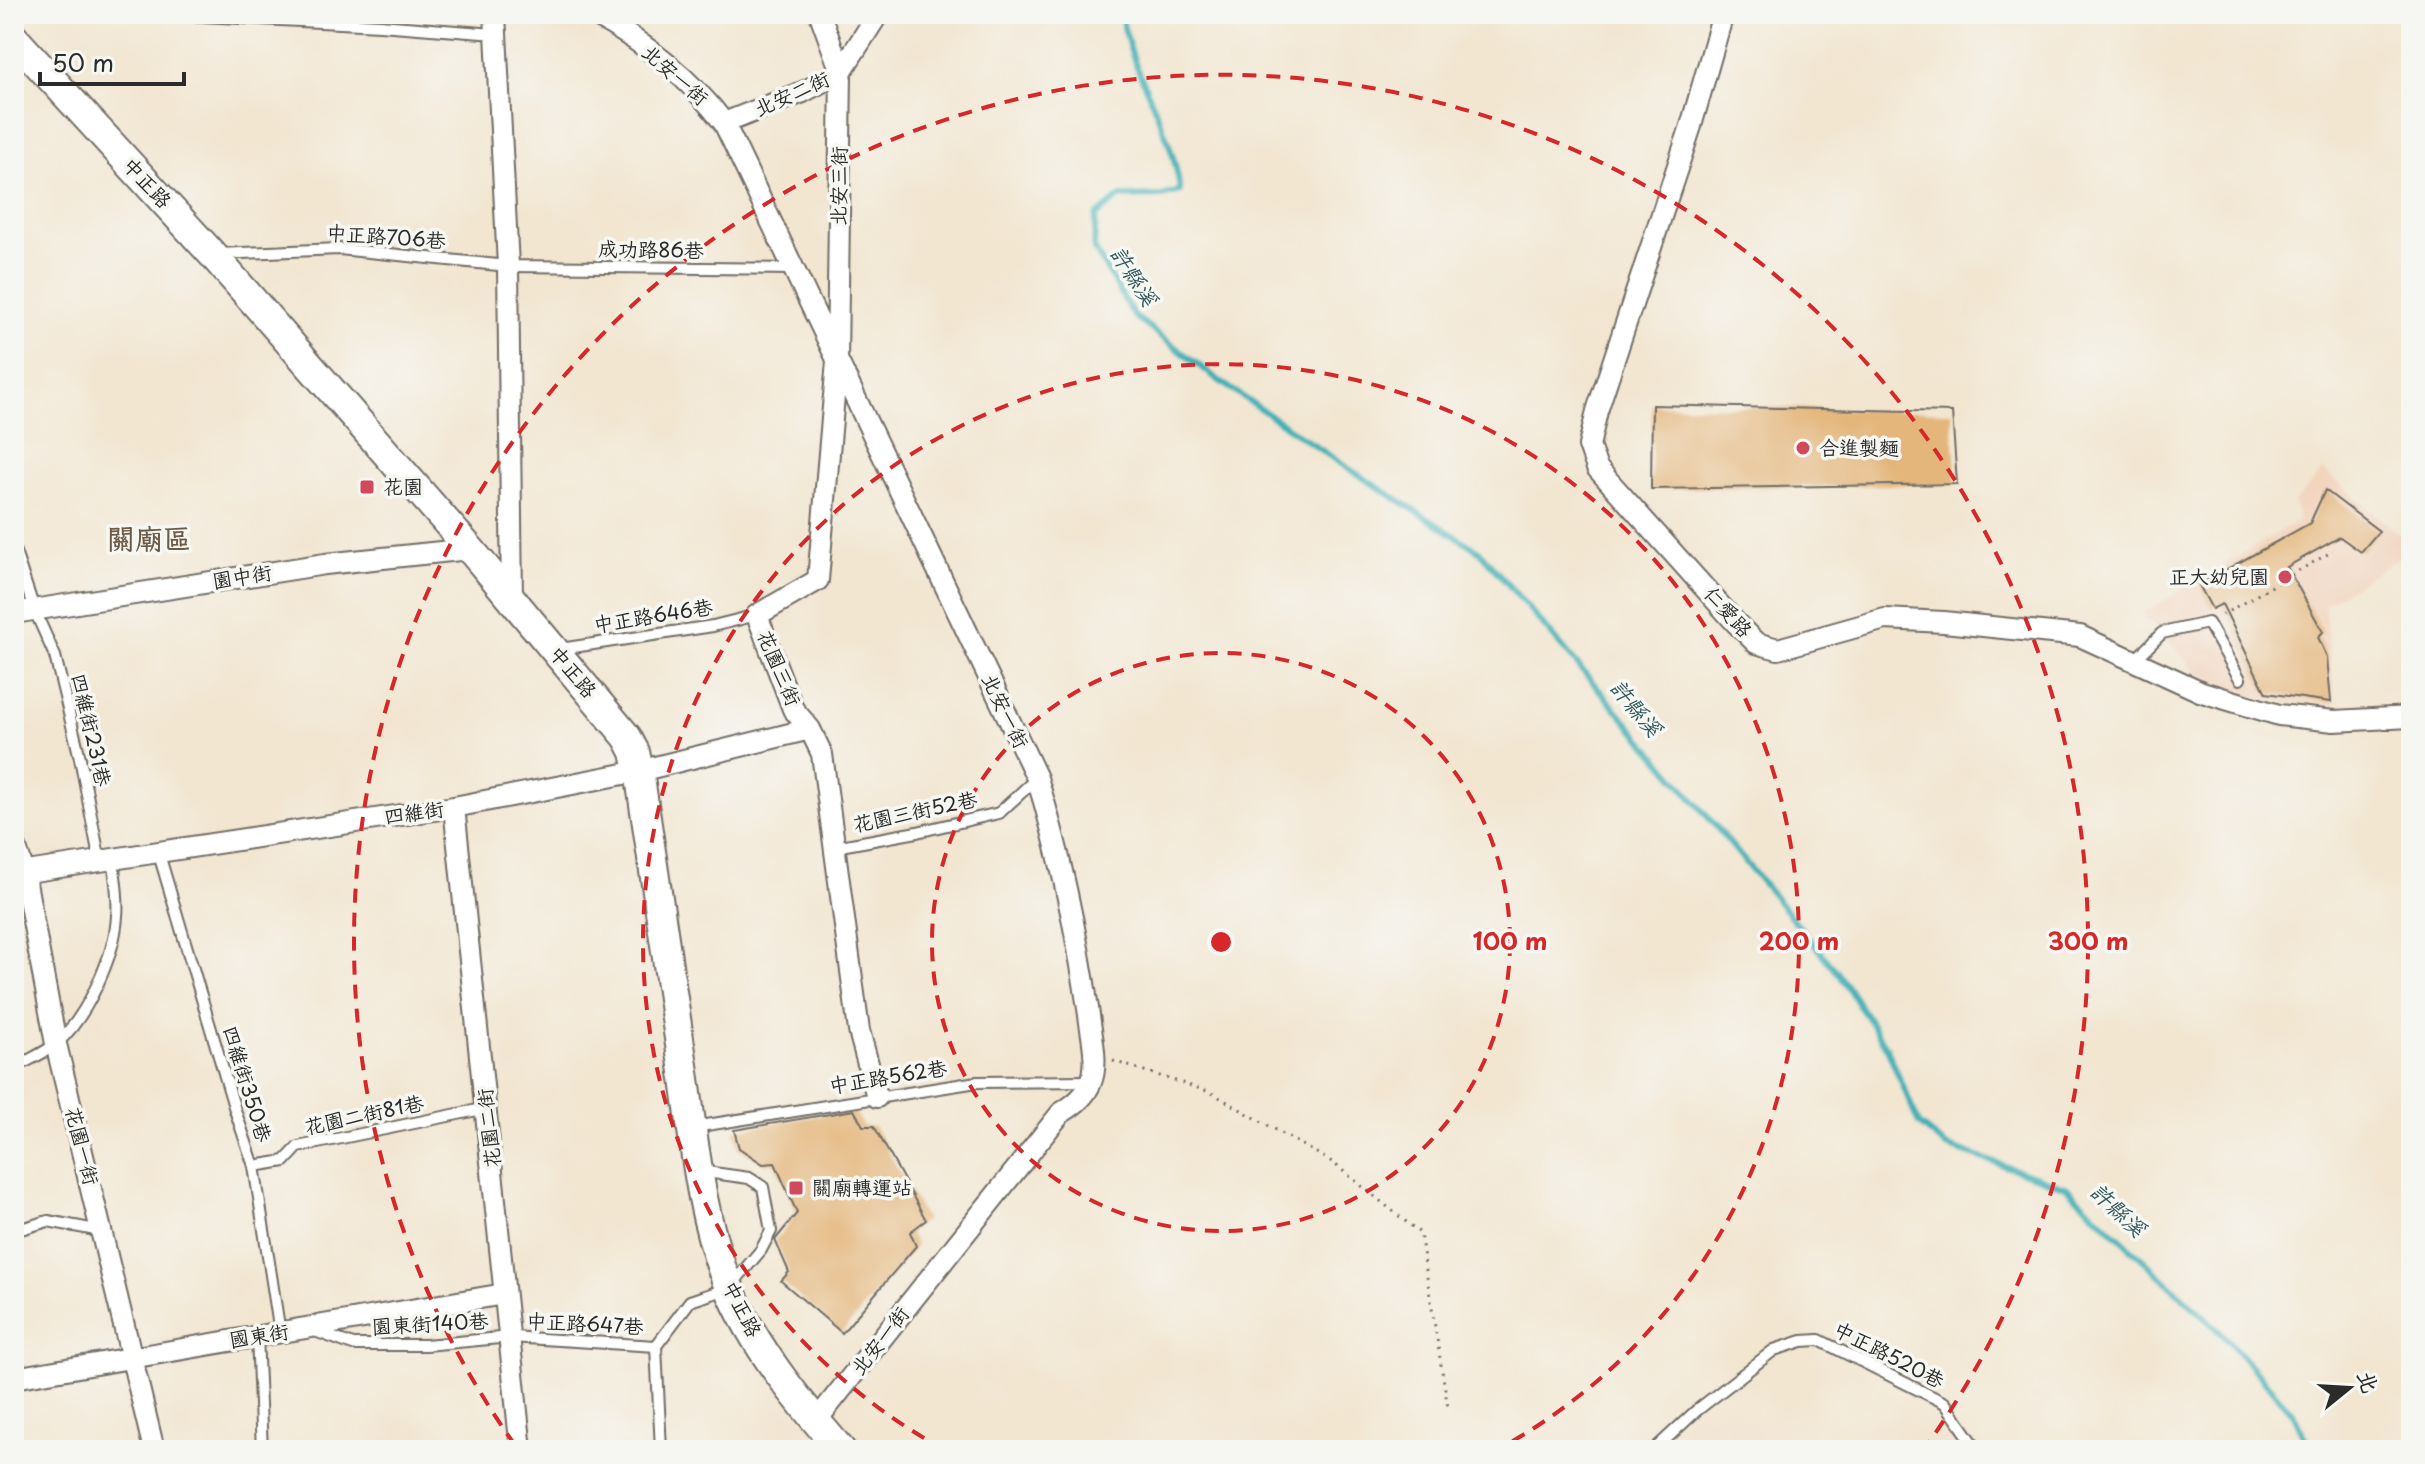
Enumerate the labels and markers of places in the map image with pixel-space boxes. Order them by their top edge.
place label: 合進製麵 [1819,432,1899,462]
marker: 合進製麵 [1794,439,1812,457]
place label: 花園 [383,471,423,501]
marker: 花園 [358,478,376,496]
place label: 正大幼兒園 [2169,561,2269,591]
marker: 正大幼兒園 [2276,568,2294,586]
centre of rings [1207,928,1235,956]
place label: 關廟轉運站 [812,1172,912,1202]
marker: 關廟轉運站 [787,1179,805,1197]

